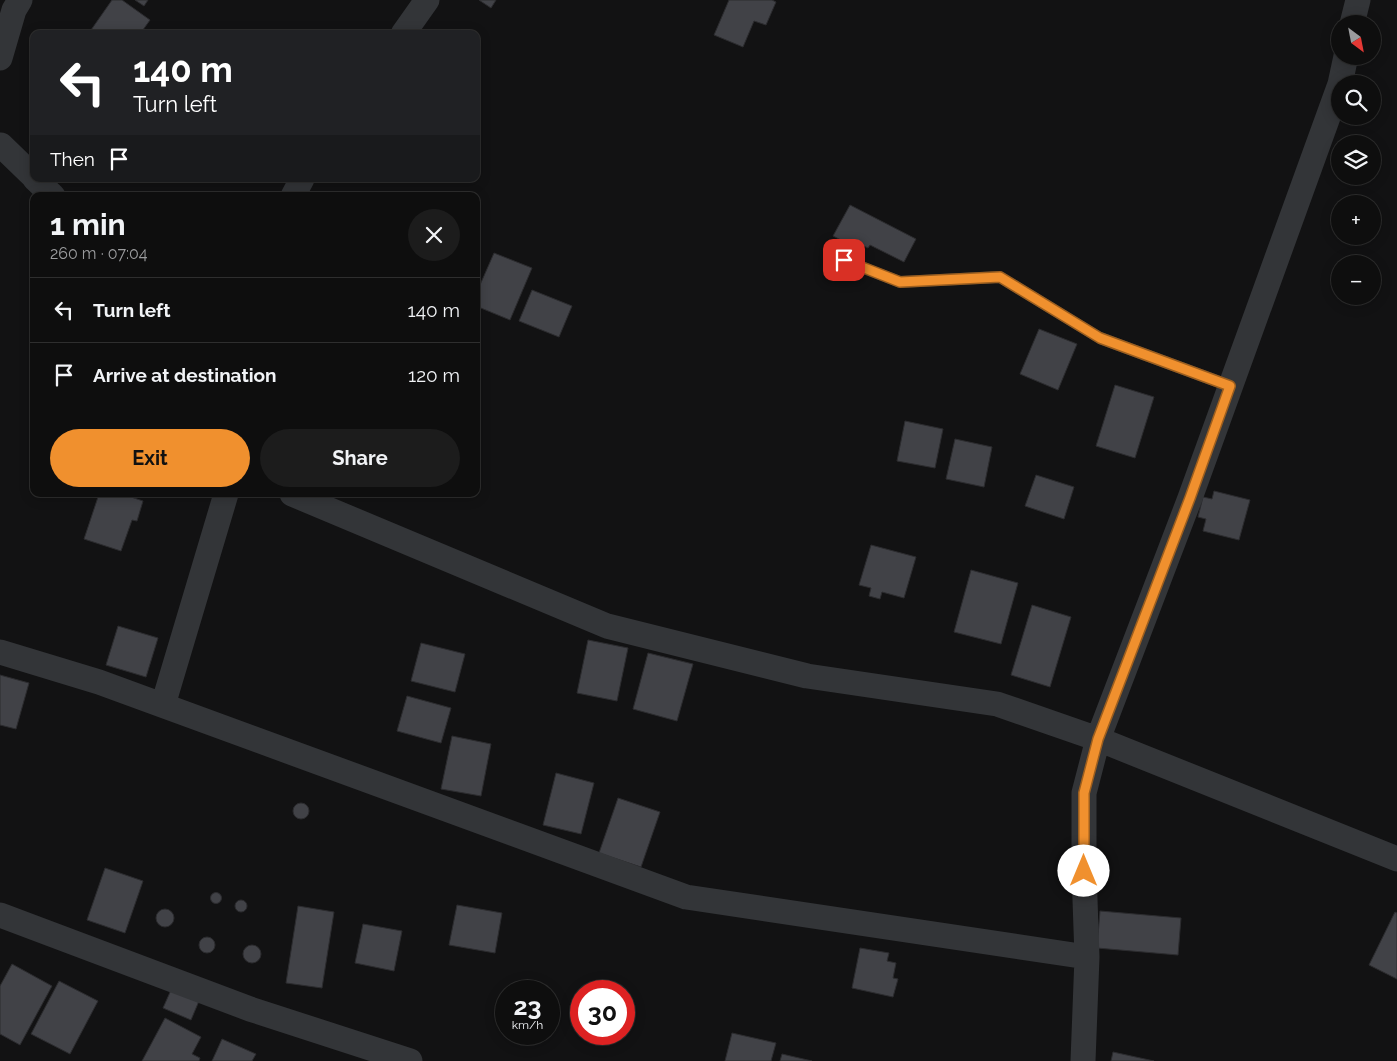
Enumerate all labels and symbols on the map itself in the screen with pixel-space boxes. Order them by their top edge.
north arrow [1331,15,1381,65]
pin [823,239,865,281]
position arrow [1057,844,1109,896]
speed limit sign: 30 [570,980,635,1045]

